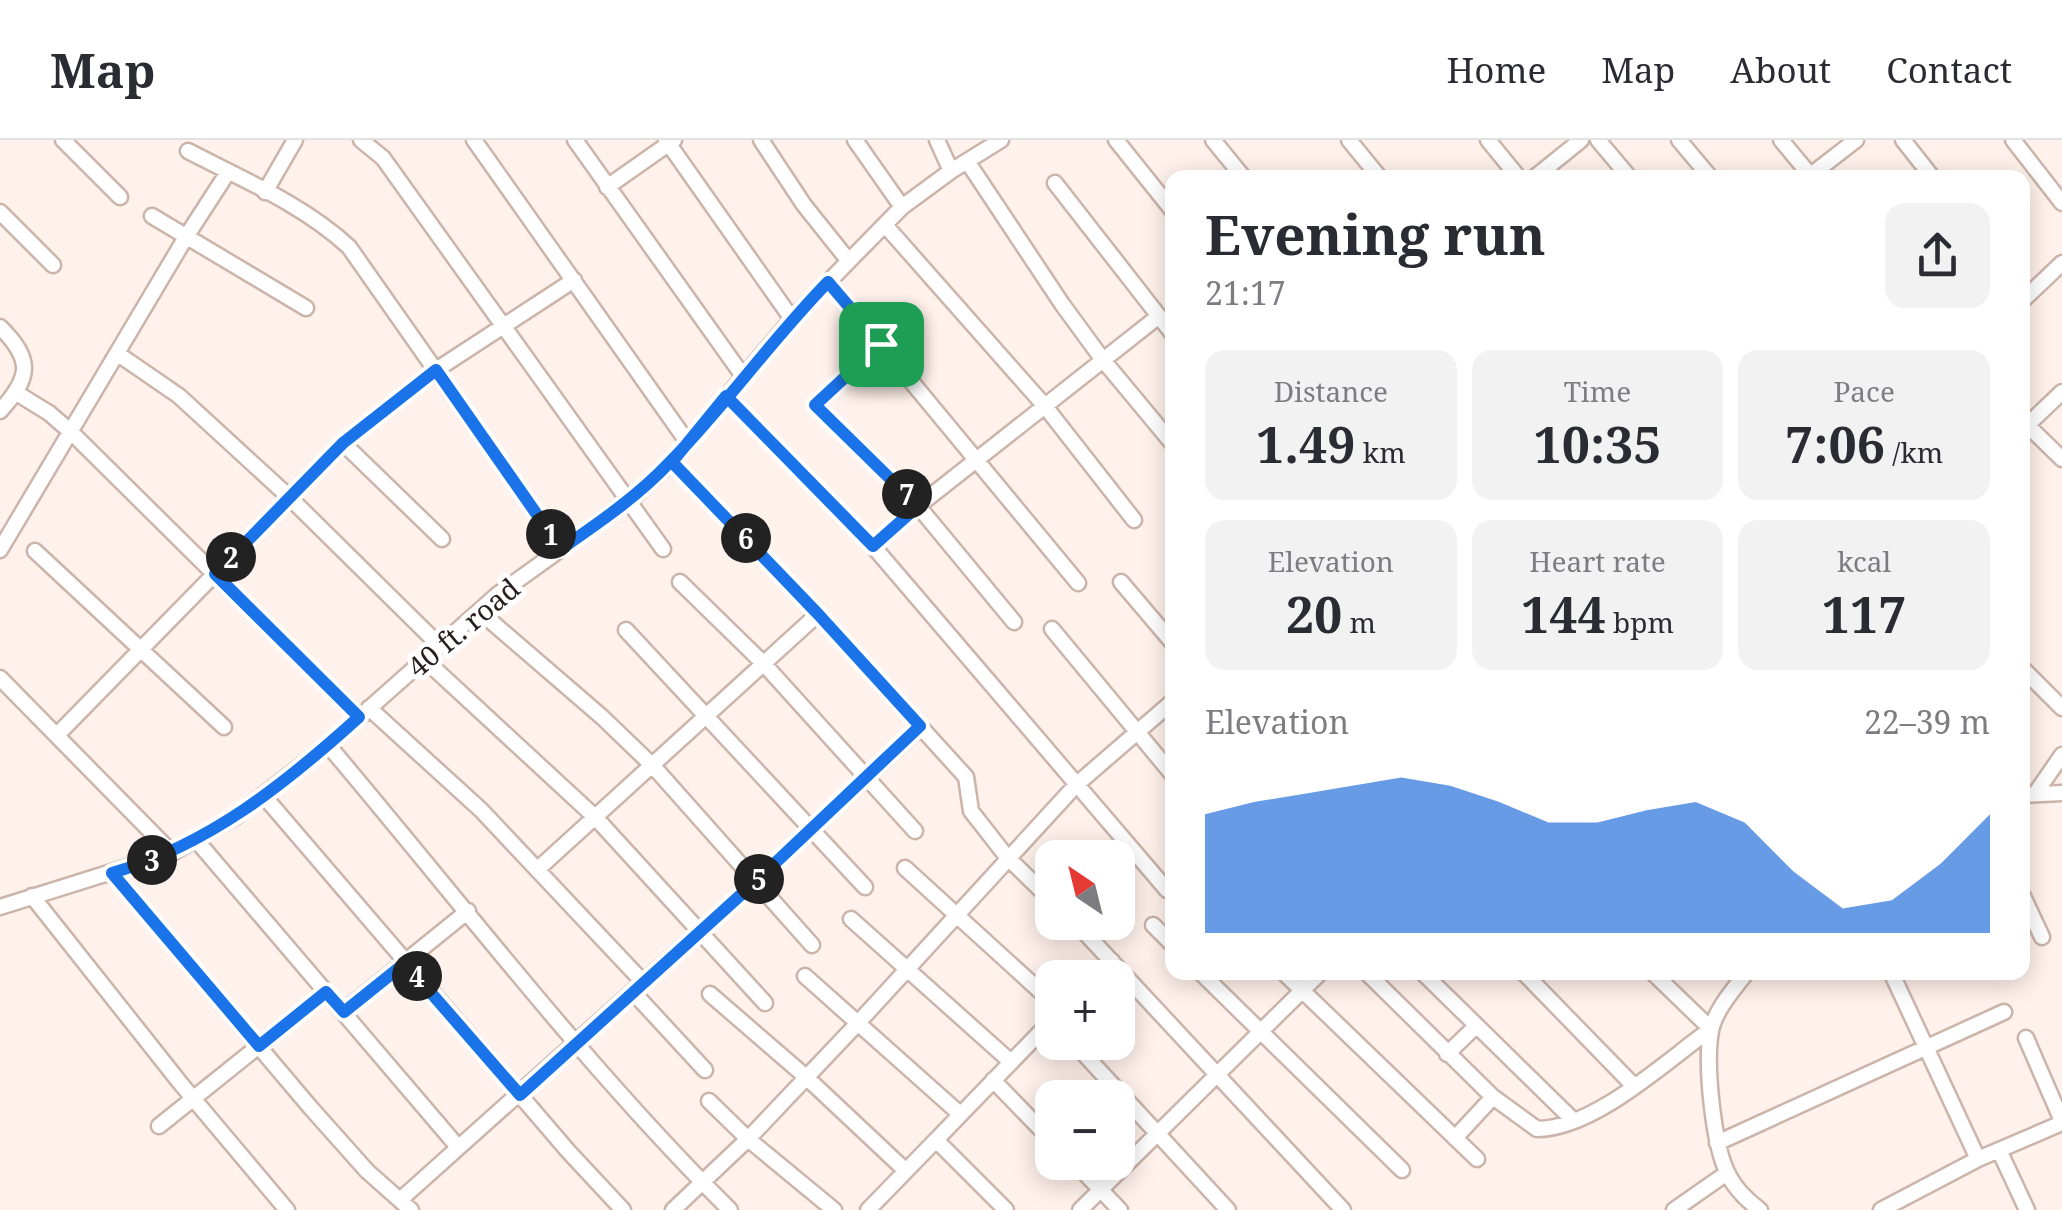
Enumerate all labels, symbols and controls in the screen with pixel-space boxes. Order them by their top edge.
text: Map [50,37,155,102]
text: Home [1446,46,1546,93]
text: Map [1601,46,1675,93]
text: About [1730,46,1831,93]
text: Contact [1886,46,2012,93]
text: Evening run [1205,196,1546,271]
button: share [1885,203,1990,308]
text: 21:17 [1205,271,1286,314]
pin [839,302,924,387]
icon: arrive [854,317,909,372]
text: Distance [1274,372,1388,410]
text: Time [1564,372,1631,410]
text: Pace [1833,372,1895,410]
text: 1.49 [1256,410,1355,478]
text: 10:35 [1533,410,1662,478]
text: 7:06 [1785,410,1885,478]
text: km [1355,433,1406,471]
text: /km [1885,433,1943,471]
pin: 7 [882,469,932,519]
text: 7 [899,475,915,513]
pin: 1 [526,509,576,559]
pin: 6 [721,513,771,563]
text: 1 [543,515,559,553]
text: 6 [738,519,754,557]
pin: 2 [206,532,256,582]
text: 2 [223,538,239,576]
text: Elevation [1268,542,1394,580]
text: Heart rate [1529,542,1666,580]
text: kcal [1837,542,1891,580]
street label: 40 ft. road [399,569,527,685]
text: 20 [1286,580,1342,648]
text: 144 [1521,580,1606,648]
text: 117 [1822,580,1907,648]
text: m [1342,603,1376,641]
text: bpm [1606,603,1674,641]
text: Elevation [1205,700,1349,743]
text: 22–39 m [1864,700,1990,743]
pin: 3 [127,835,177,885]
north arrow [1035,840,1135,940]
map controls [1035,840,1135,1180]
text: 3 [144,841,160,879]
pin: 5 [734,854,784,904]
text: 5 [751,860,767,898]
pin: 4 [392,951,442,1001]
text: 4 [409,957,425,995]
button: + [1035,960,1135,1060]
button: − [1035,1080,1135,1180]

